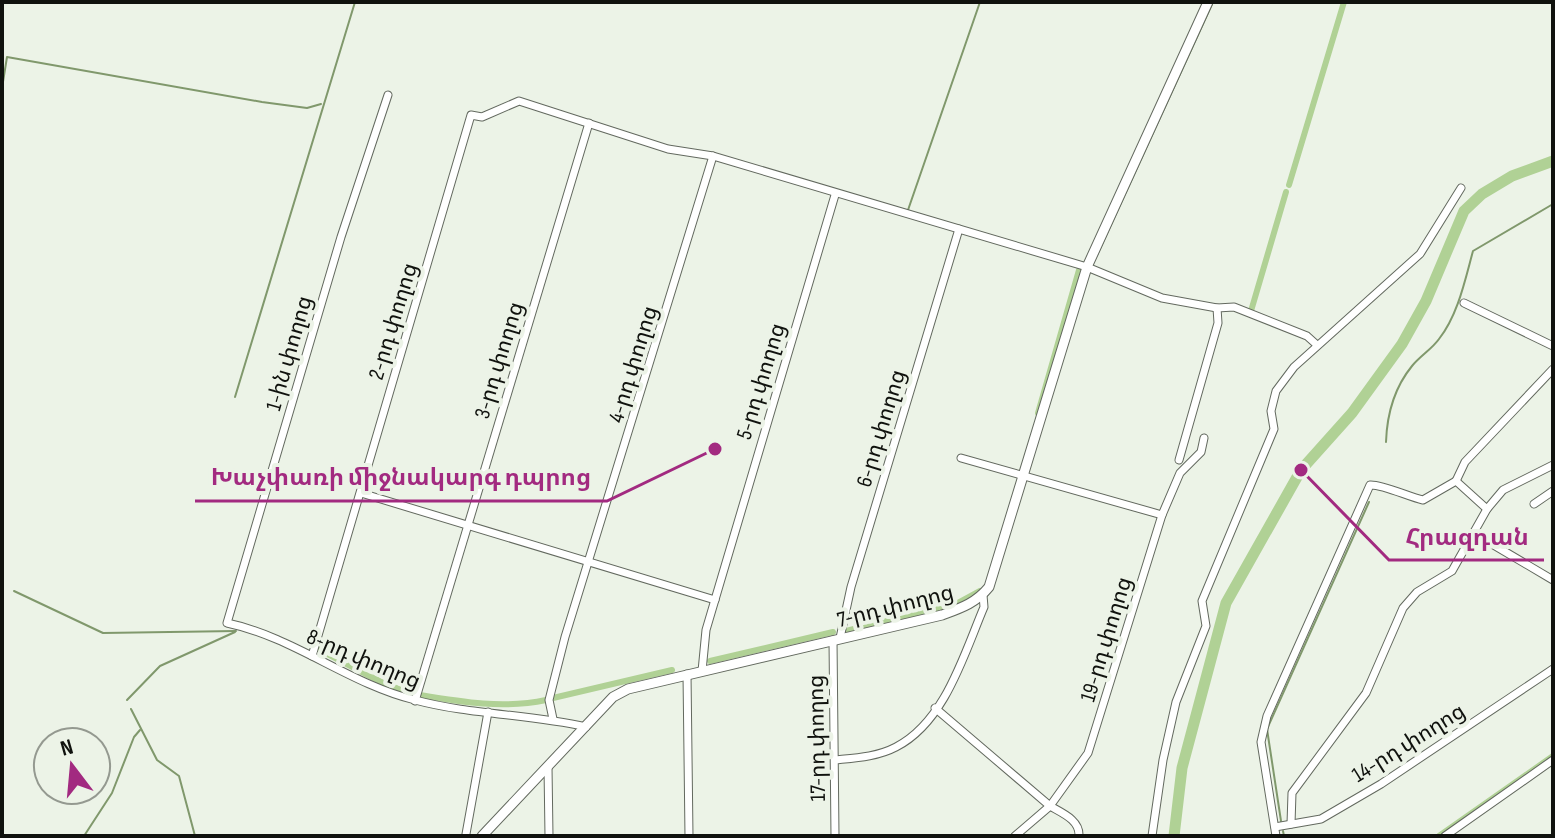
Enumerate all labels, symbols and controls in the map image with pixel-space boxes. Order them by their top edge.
street label: 2-րդ փողոց [363,260,424,383]
street label: 1-ին փողոց [260,293,319,414]
street label: 3-րդ փողոց [469,299,530,422]
street label: 4-րդ փողոց [603,303,664,426]
street label: 5-րդ փողոց [731,320,792,443]
street label: 6-րդ փողոց [851,367,912,490]
callout: Խաչփառի միջնակարգ դպրոց [195,453,607,501]
text: Խաչփառի միջնակարգ դպրոց [211,463,591,492]
callout: Հրազդան [1389,512,1544,560]
text: Հրազդան [1405,523,1529,552]
street label: 19-րդ փողոց [1075,574,1138,705]
street label: 7-րդ փողոց [834,579,956,634]
street label: 8-րդ փողոց [302,623,424,695]
street label: 17-րդ փողոց [803,674,832,802]
street label: 14-րդ փողոց [1347,698,1470,789]
north arrow [32,726,112,806]
text: N [58,734,76,763]

